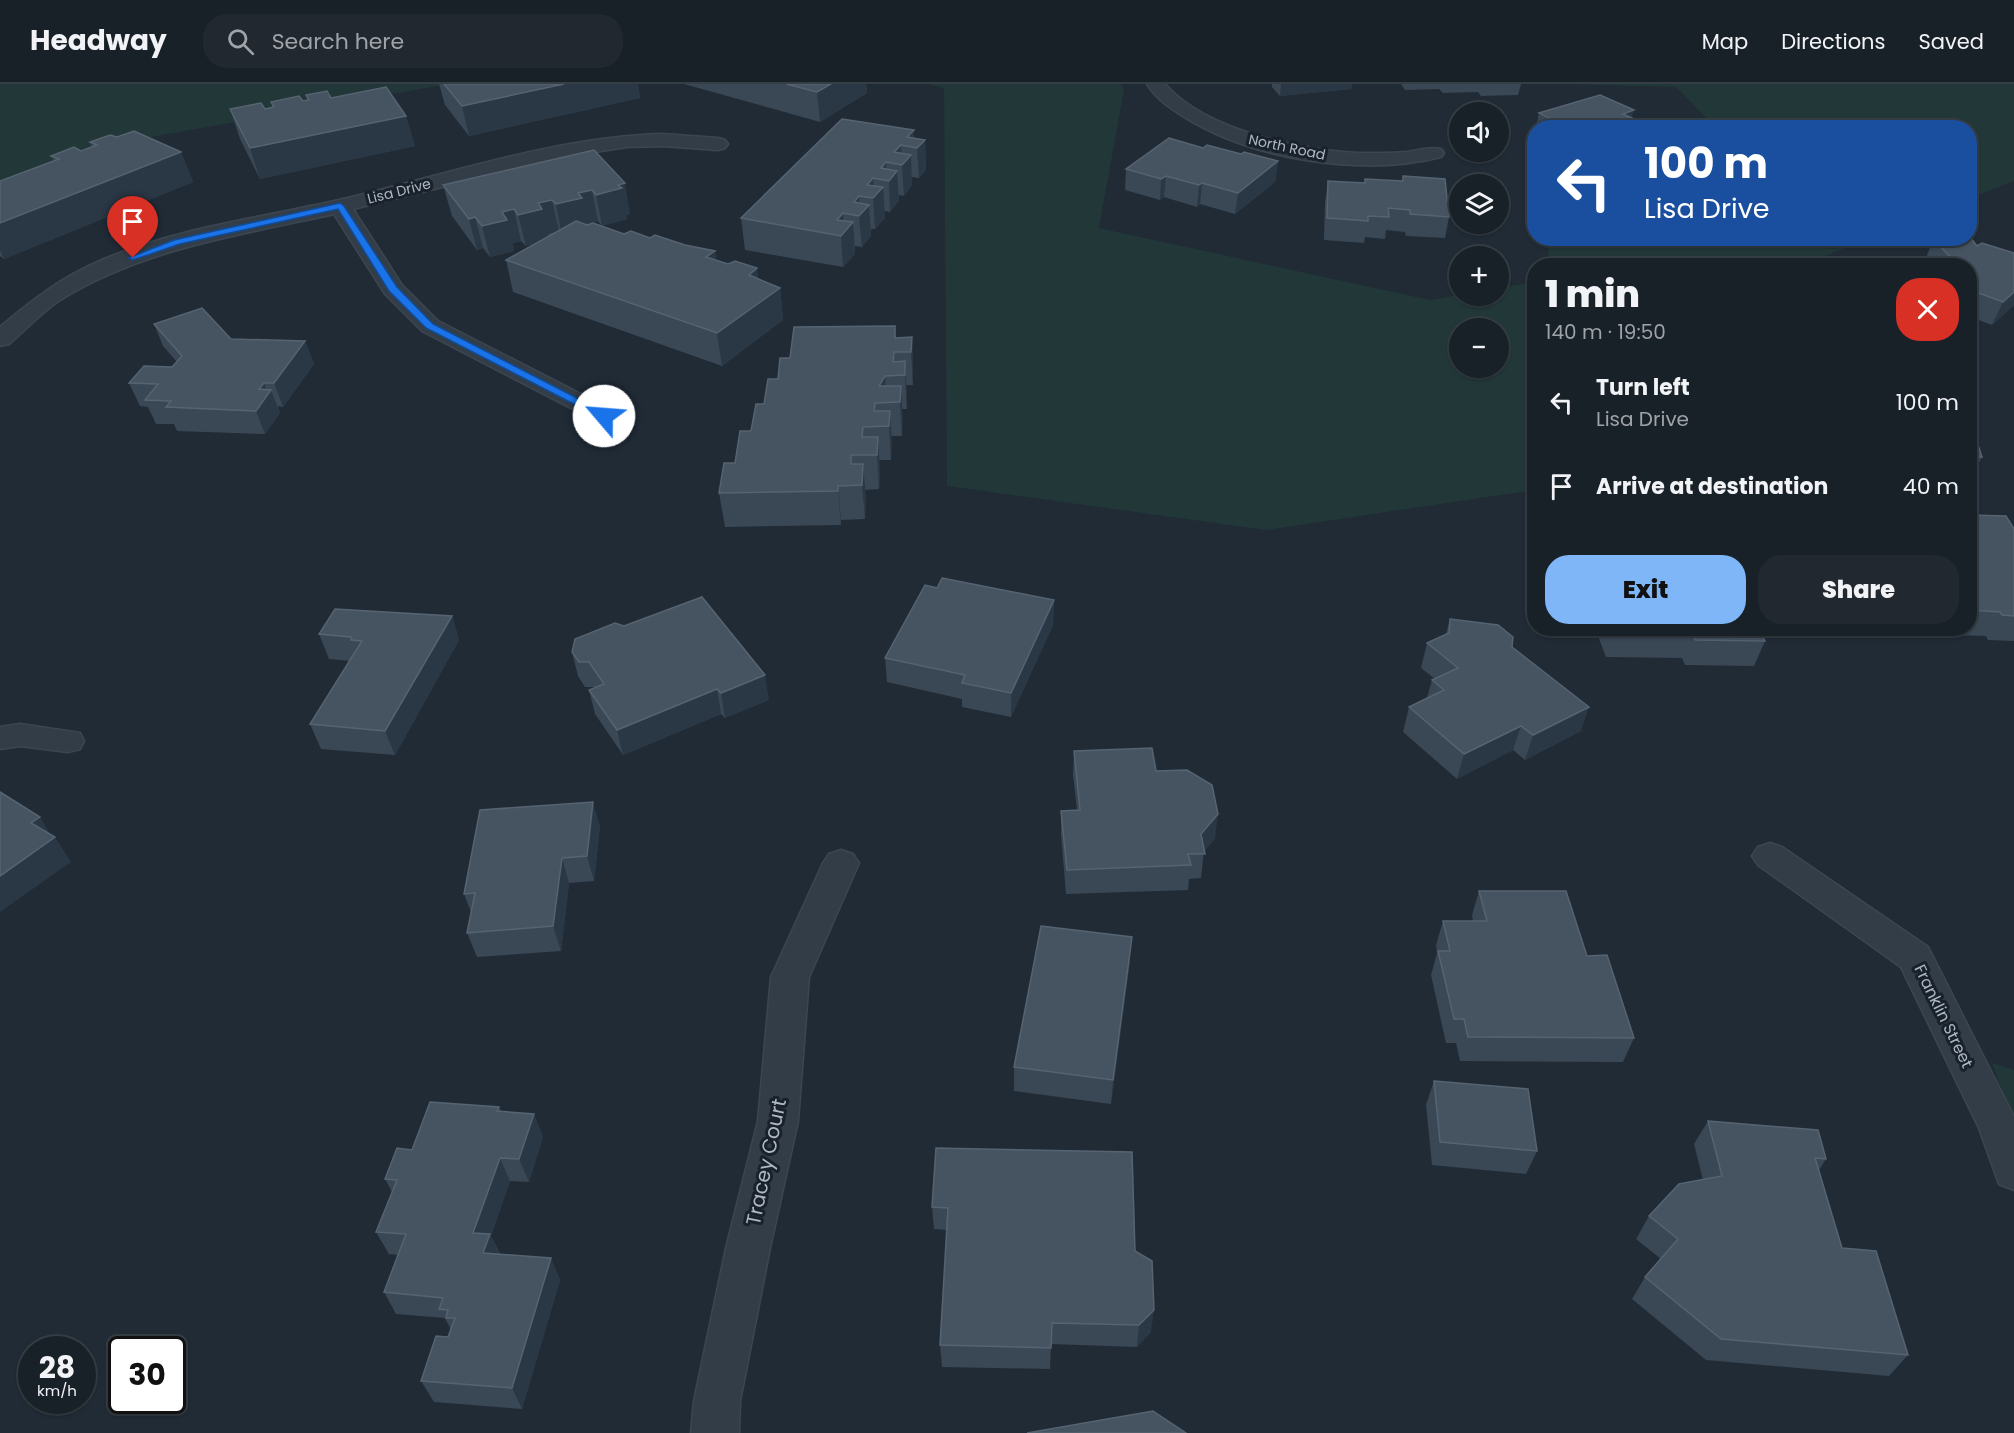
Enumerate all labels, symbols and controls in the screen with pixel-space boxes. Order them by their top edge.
search box [203,14,623,68]
text: Headway [30,21,167,60]
icon: search [224,25,257,58]
text: Search here [272,26,404,57]
text: Map [1702,27,1748,56]
text: Directions [1781,27,1885,56]
text: Saved [1918,27,1984,56]
map controls [1449,102,1509,378]
button: sound [1449,102,1509,162]
street label: North Road [1247,129,1327,165]
text: 100 m [1644,134,1768,193]
icon: left [1545,144,1623,222]
street label: Lisa Drive [365,173,433,209]
button: layers [1449,174,1509,234]
text: Lisa Drive [1644,190,1770,227]
pin [107,196,158,258]
icon: arrive [116,205,149,238]
button: + [1449,246,1509,306]
text: 1 min [1545,269,1640,320]
button: close [1896,278,1959,341]
button: − [1449,318,1509,378]
text: 140 m · 19:50 [1545,318,1666,346]
text: Turn left [1596,372,1690,403]
position arrow [572,384,636,448]
icon: left [1545,386,1578,419]
text: 100 m [1896,387,1959,418]
text: Lisa Drive [1596,405,1689,433]
icon: arrive [1545,470,1578,503]
text: Arrive at destination [1596,471,1828,502]
text: 40 m [1903,471,1959,502]
button: Exit [1545,555,1746,624]
button: Share [1758,555,1959,624]
street label: Franklin Street [1909,961,1979,1072]
street label: Tracey Court [739,1096,793,1228]
speed limit sign: 30 [108,1336,186,1414]
text: 28 [39,1346,75,1389]
text: km/h [37,1380,77,1401]

